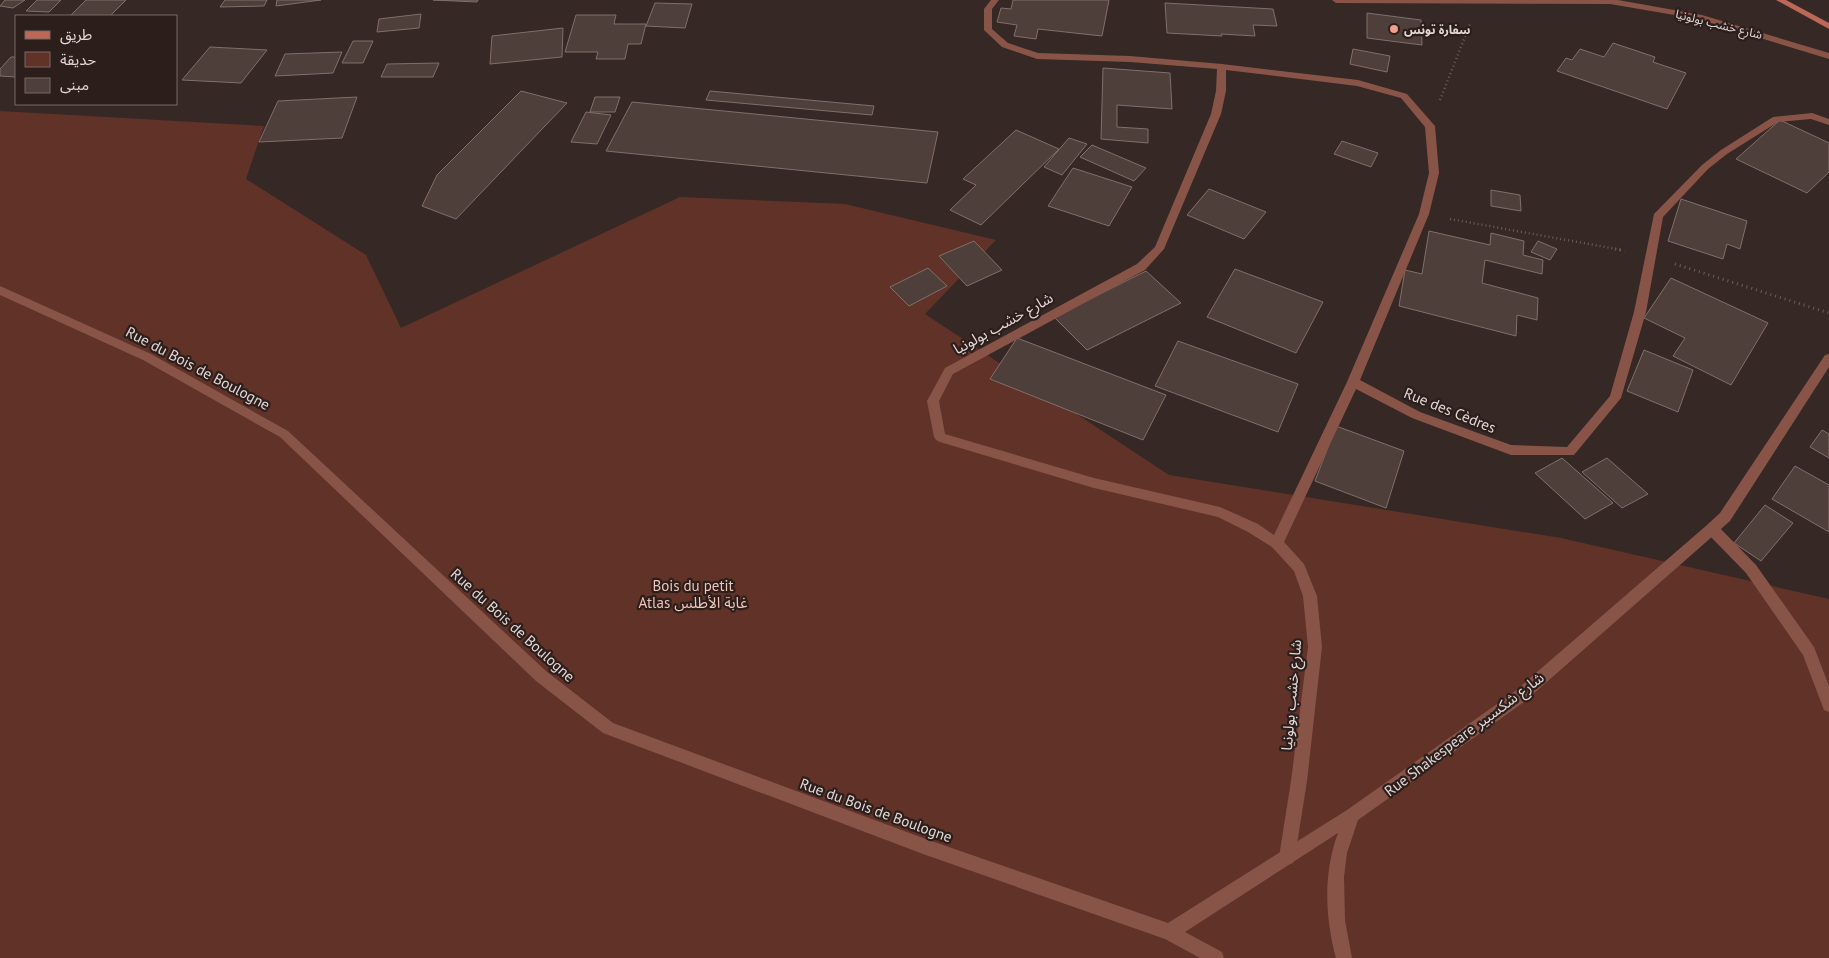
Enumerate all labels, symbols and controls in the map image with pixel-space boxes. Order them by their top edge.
street label: شارع خشب بولونيا [1673,6,1764,44]
legend [15,15,178,105]
place label: سفارة تونس [1404,22,1470,37]
marker: سفارة تونس [1388,23,1400,35]
text: طريق [60,25,92,45]
text: حديقة [60,50,96,69]
text: مبنى [60,75,89,94]
street label: شارع خشب بولونيا [950,288,1058,361]
street label: Rue du Bois de Boulogne [123,322,273,414]
street label: Rue des Cèdres [1401,383,1499,437]
street label: Rue du Bois de Boulogne [447,564,579,686]
park label: Bois du petit Atlas غابة الأطلس [638,576,748,612]
street label: شارع خشب بولونيا [1277,638,1308,752]
street label: Rue Shakespeare شارع شكسبير [1380,668,1550,803]
street label: Rue du Bois de Boulogne [797,774,955,846]

